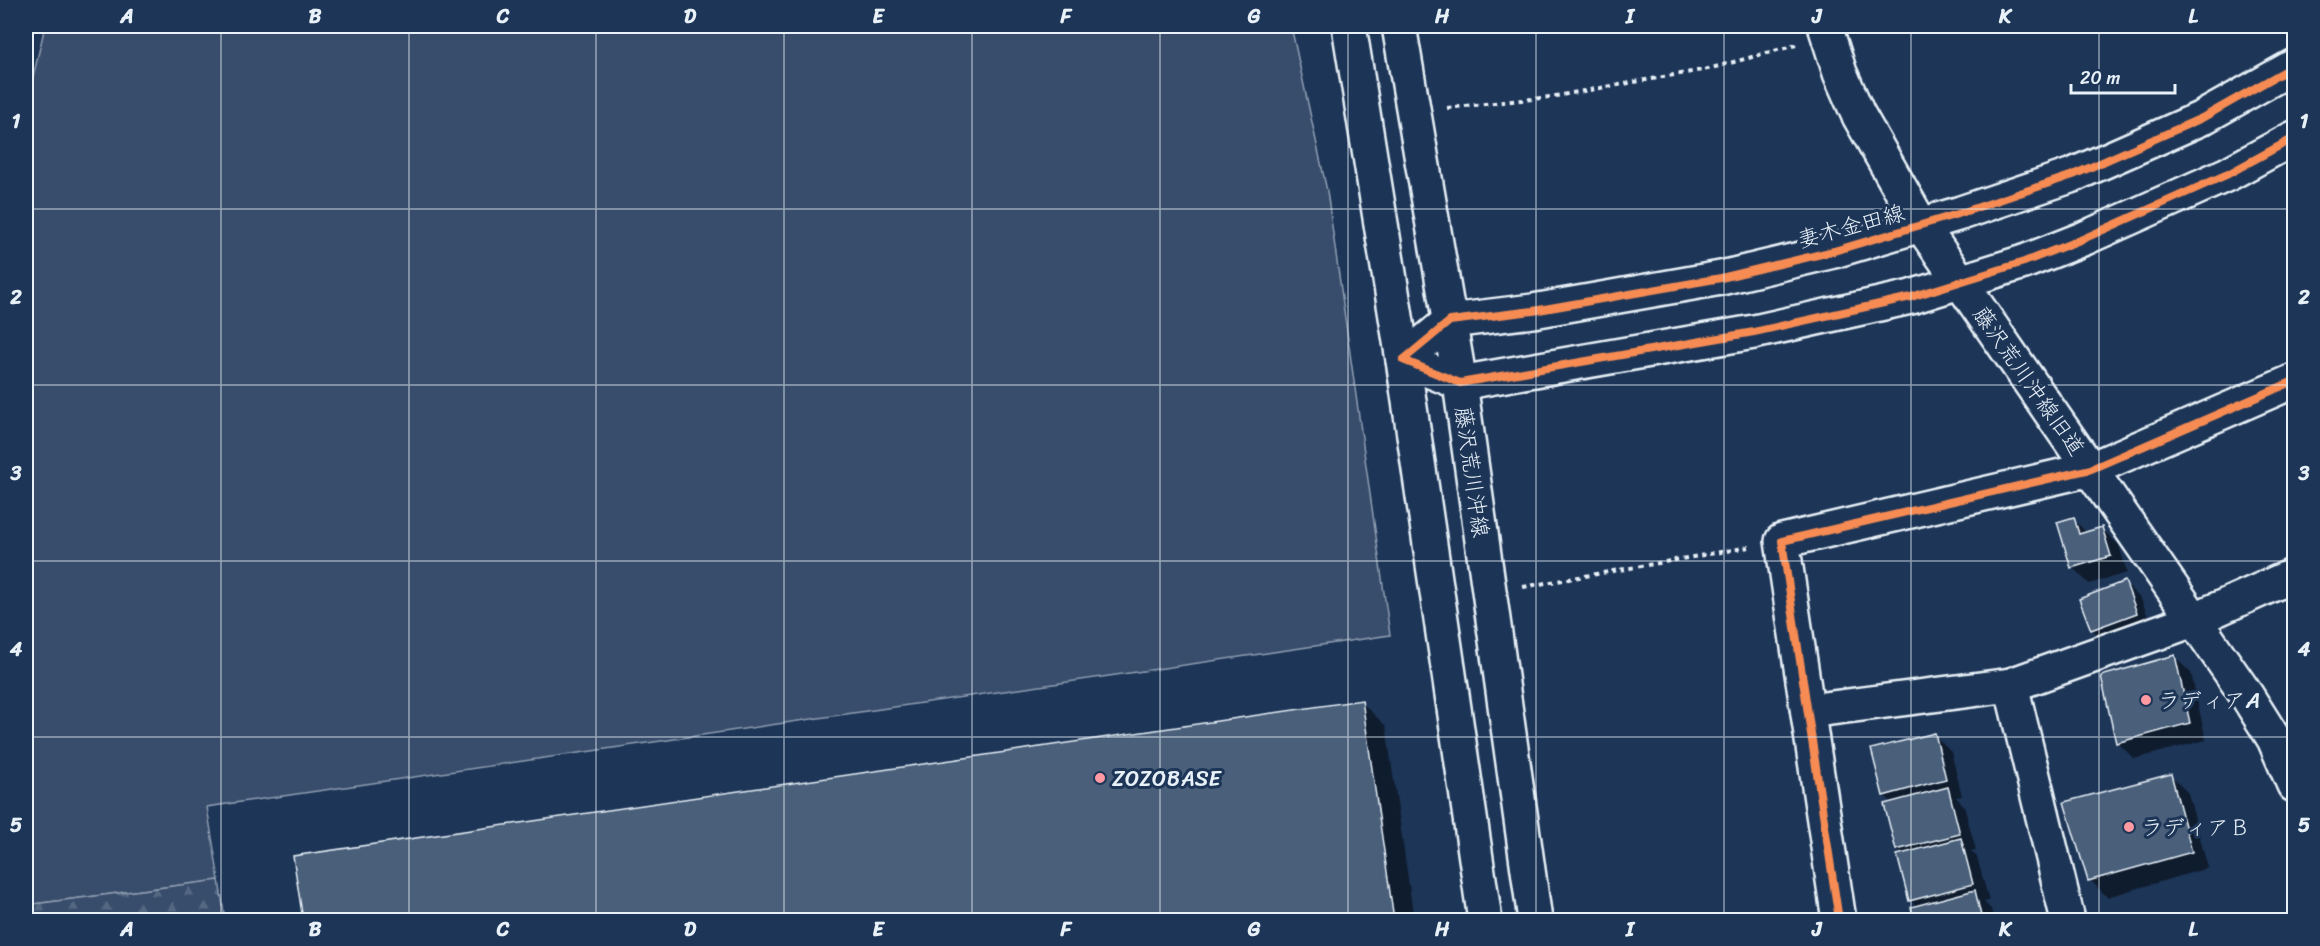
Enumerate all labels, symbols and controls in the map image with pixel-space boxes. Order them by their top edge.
text: A [119,0,134,34]
text: B [309,0,322,34]
text: C [496,0,510,34]
text: D [684,0,697,34]
text: E [872,0,885,34]
text: F [1060,0,1073,34]
text: G [1247,0,1261,34]
text: H [1434,0,1450,34]
text: I [1625,0,1636,34]
text: J [1811,0,1823,34]
text: K [1998,0,2013,34]
text: L [2188,0,2198,34]
scale bar [2071,57,2174,95]
text: 20 m [2080,62,2120,94]
text: 1 [12,104,21,139]
text: 1 [2300,104,2309,139]
street label: 妻木金田線 [1793,193,1909,259]
text: 2 [9,280,22,315]
text: 2 [2297,280,2310,315]
street label: 藤沢荒川沖線旧道 [1963,298,2095,464]
street label: 藤沢荒川沖線 [1444,404,1500,540]
text: 3 [10,456,22,491]
text: 3 [2298,456,2310,491]
text: 4 [9,632,23,667]
text: 4 [2297,632,2311,667]
place label: ラディアA [2158,681,2260,720]
marker: ラディアA [2139,693,2153,707]
place label: ZOZOBASE [1112,759,1222,798]
marker: ZOZOBASE [1093,771,1107,785]
text: 5 [10,808,22,843]
place label: ラディアＢ [2141,808,2251,847]
text: 5 [2298,808,2310,843]
marker: ラディアＢ [2122,820,2136,834]
text: A [119,912,134,946]
text: B [309,912,322,946]
text: C [496,912,510,946]
text: D [684,912,697,946]
text: E [872,912,885,946]
text: F [1060,912,1073,946]
text: G [1247,912,1261,946]
text: H [1434,912,1450,946]
text: I [1625,912,1636,946]
text: J [1811,912,1823,946]
text: K [1998,912,2013,946]
text: L [2188,912,2198,946]

